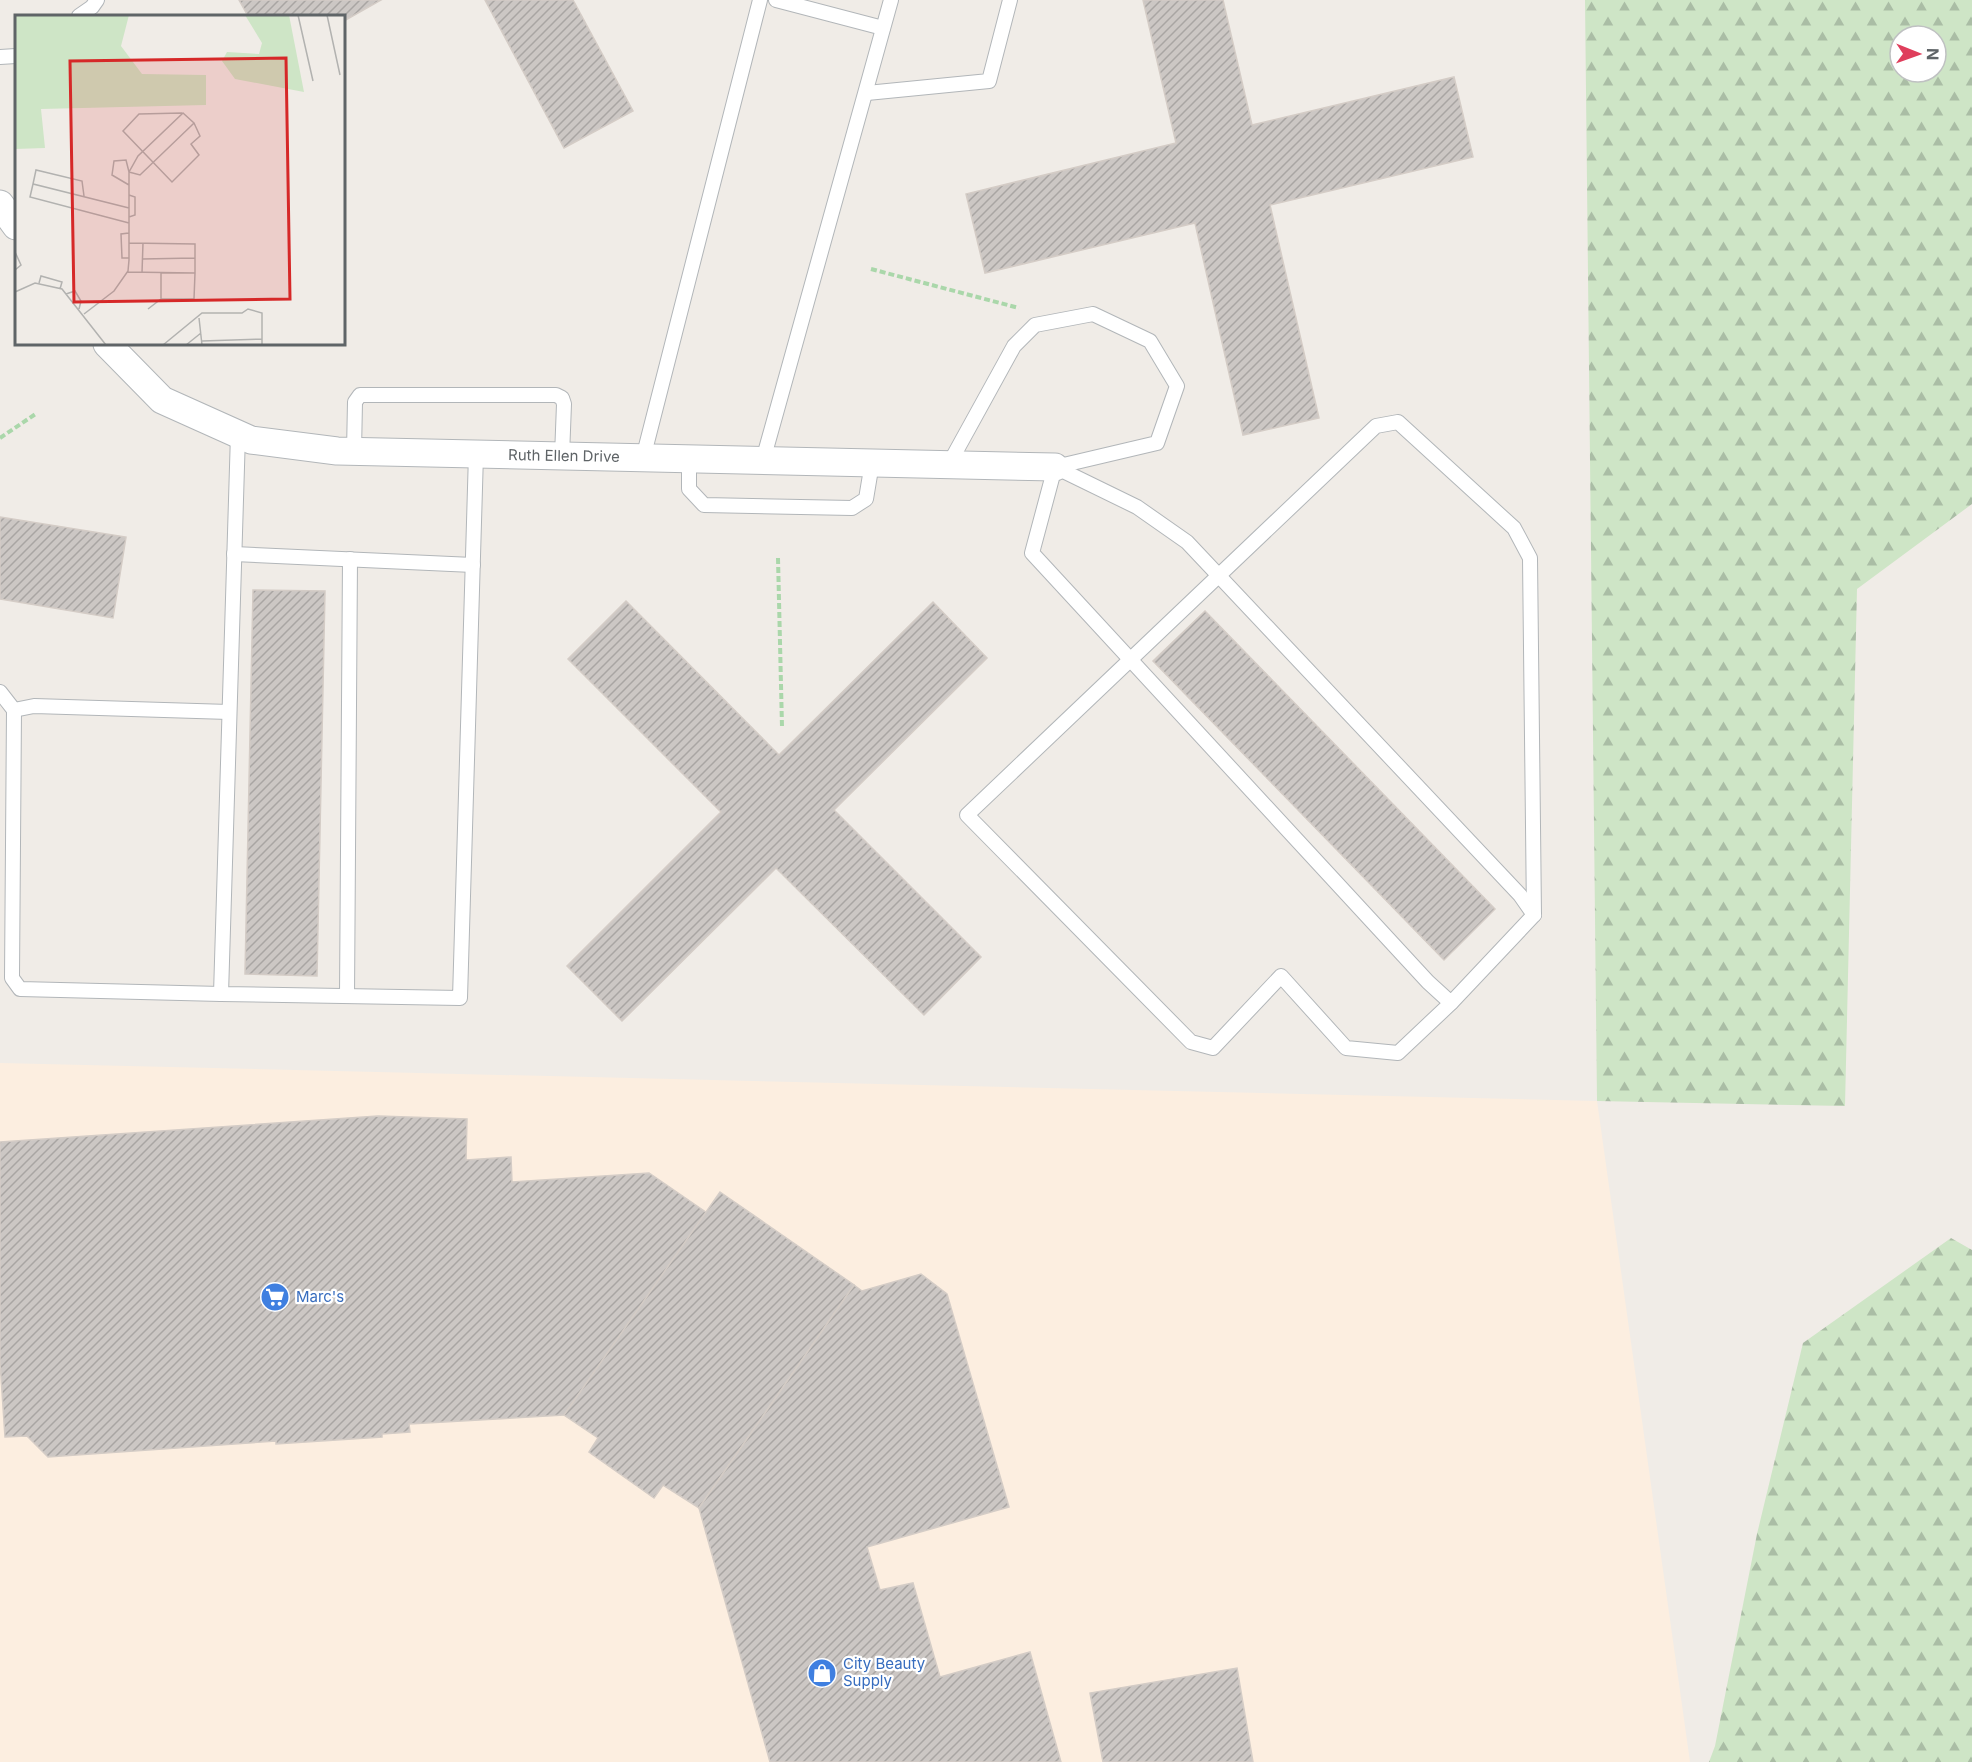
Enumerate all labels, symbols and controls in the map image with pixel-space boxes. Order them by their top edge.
inset map [15,15,345,345]
north arrow [1888,24,1948,84]
text: N [1923,48,1943,61]
street label: Ruth Ellen Drive [508,445,620,466]
supermarket icon: Marc's [259,1281,291,1313]
place label: Marc's [296,1287,344,1306]
place label: City Beauty Supply [843,1654,926,1690]
shop icon: City Beauty Supply [806,1657,838,1689]

